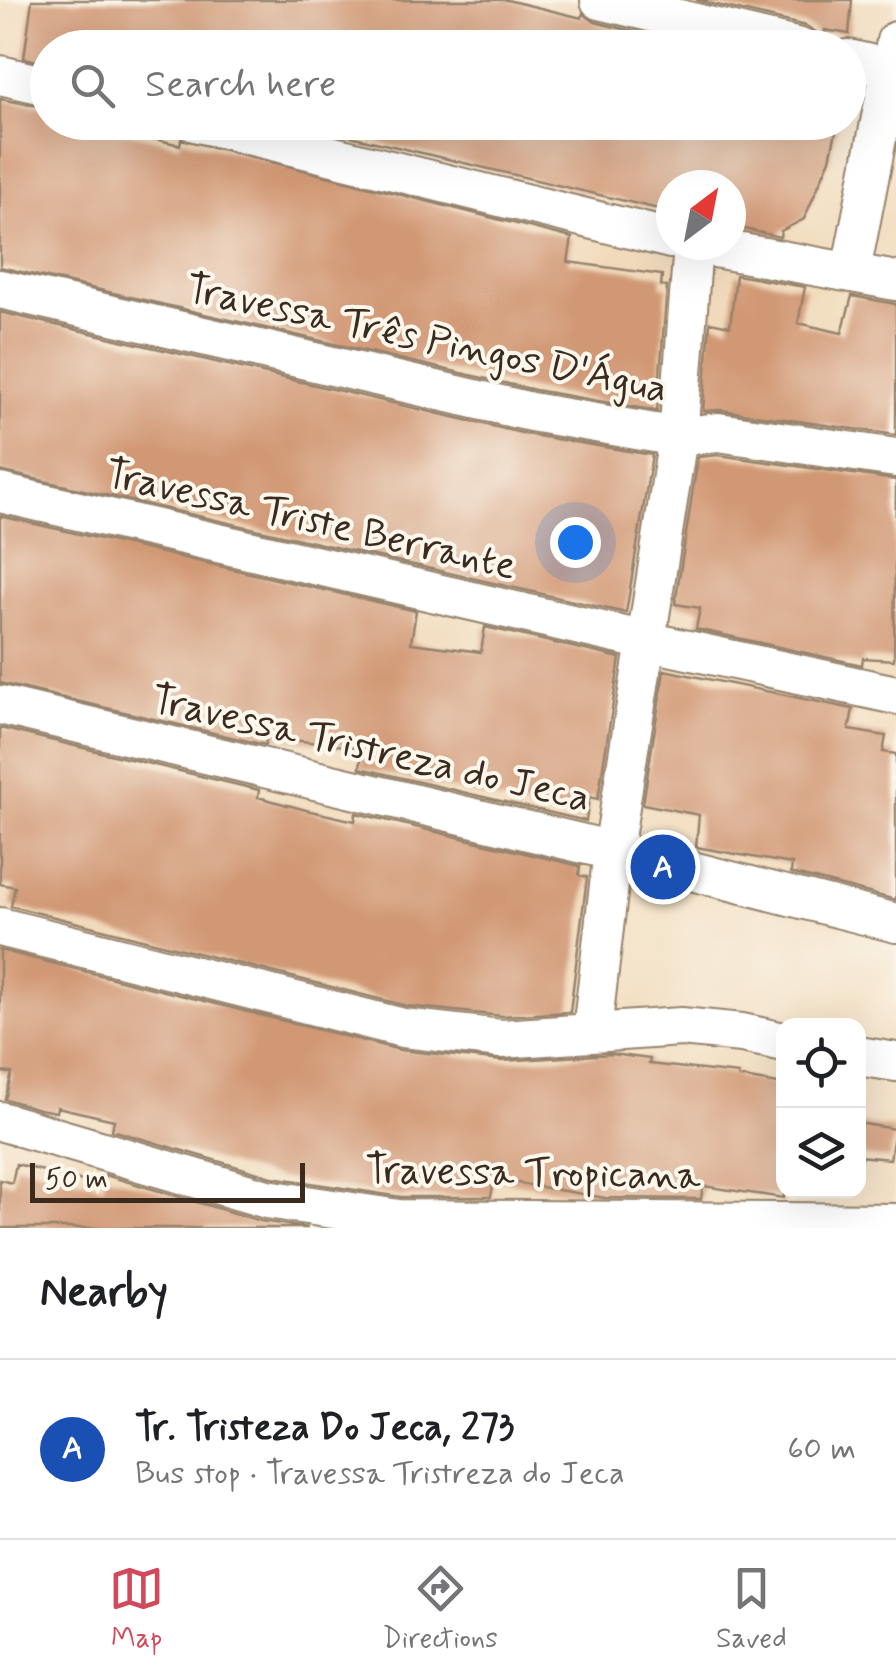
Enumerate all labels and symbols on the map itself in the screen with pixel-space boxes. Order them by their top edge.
north arrow [656,170,746,260]
street label: Travessa Três Pingos D'Água [181,263,672,416]
street label: Travessa Triste Berrante [100,448,521,594]
your location [550,517,601,568]
street label: Travessa Tristreza do Jeca [146,674,595,826]
pin: A [630,830,696,904]
street label: Travessa Tropicana [365,1145,702,1203]
scale bar [30,1158,305,1202]

